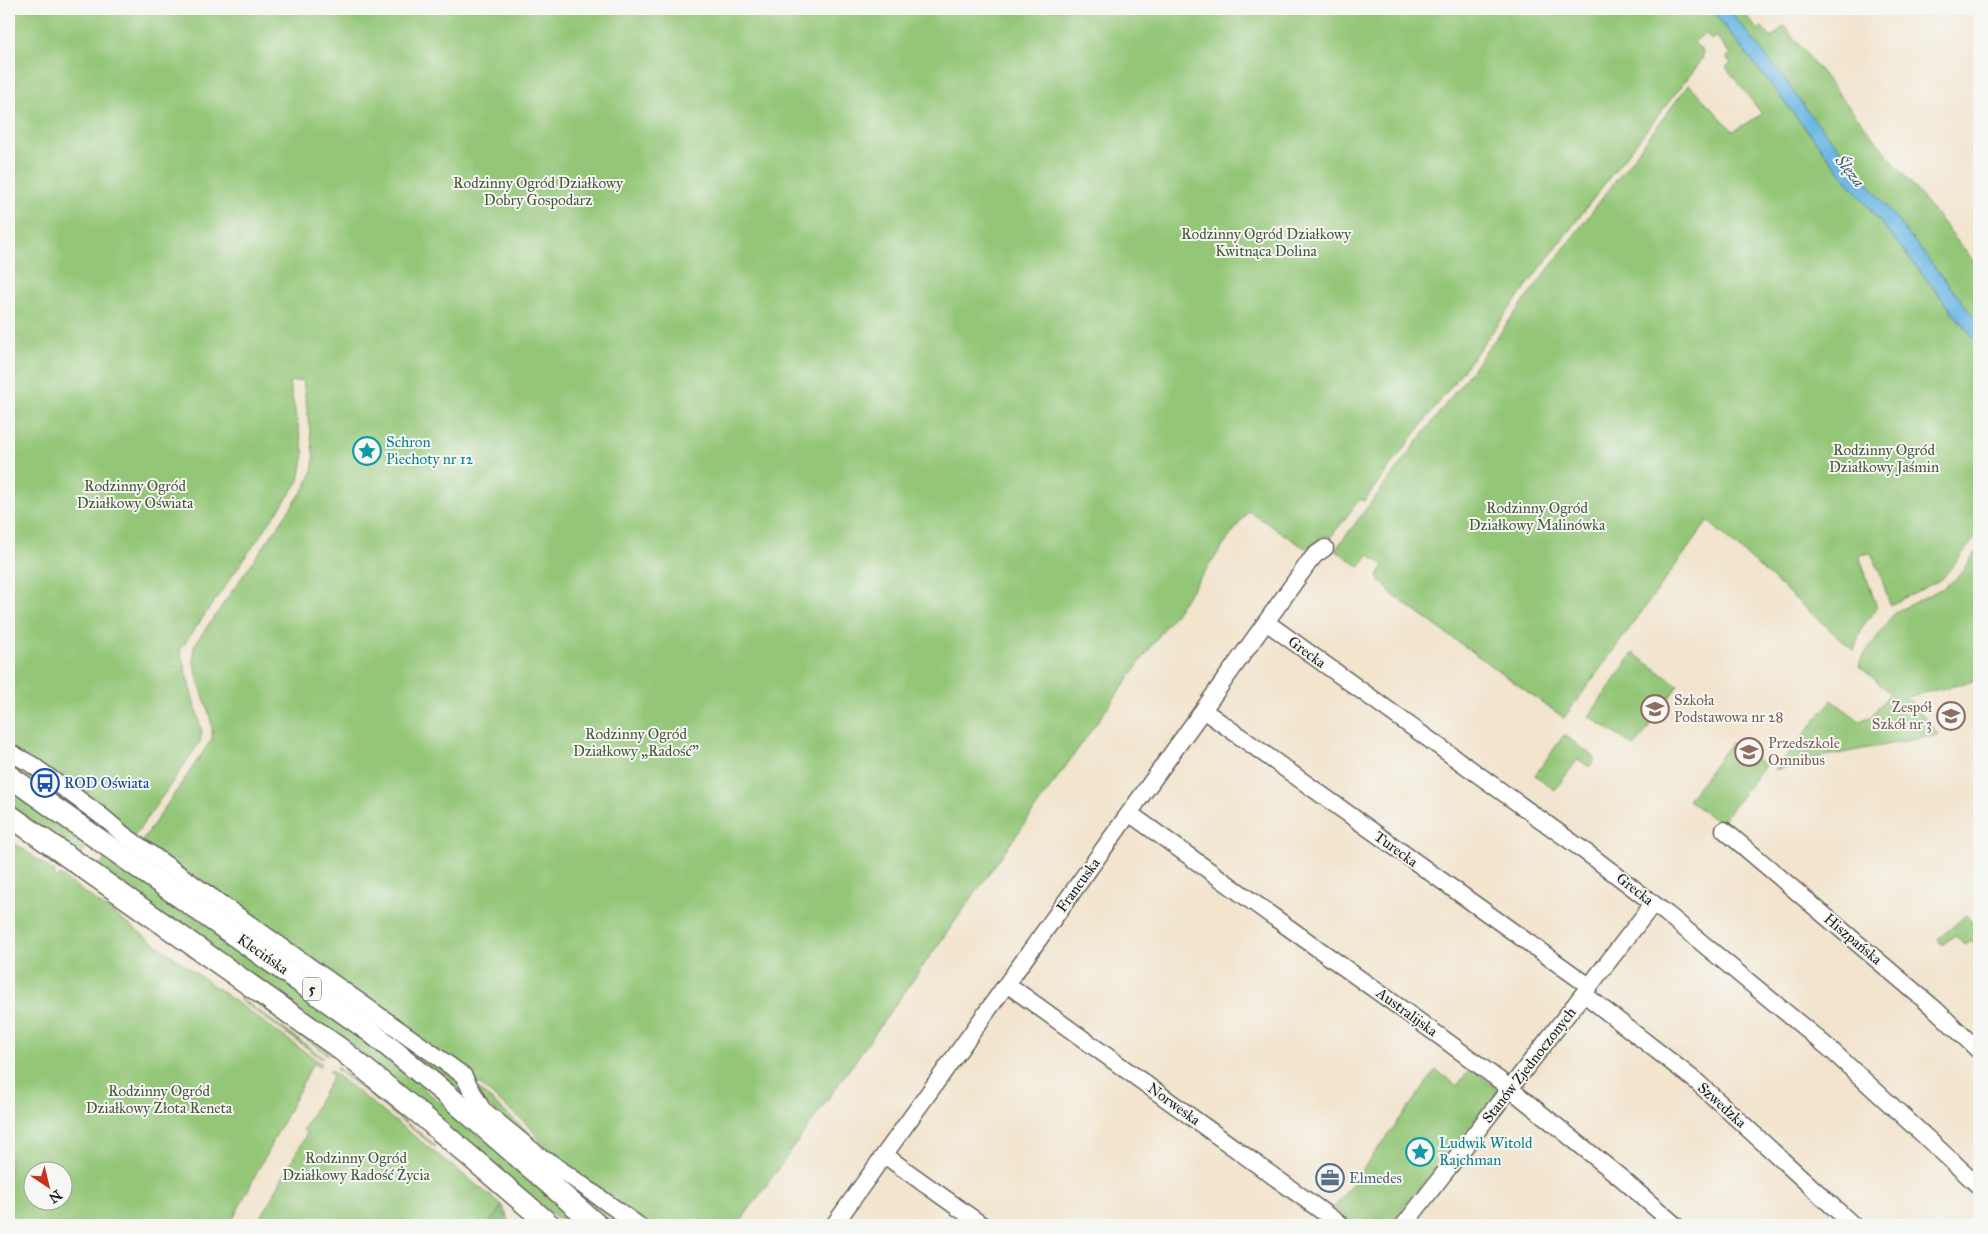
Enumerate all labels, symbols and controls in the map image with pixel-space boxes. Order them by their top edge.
water label: Ślęza [1831,149,1870,191]
park label: Rodzinny Ogród Działkowy Dobry Gospodarz [453,174,624,209]
park label: Rodzinny Ogród Działkowy Kwitnąca Dolina [1181,225,1352,260]
place label: Schron Piechoty nr 12 [386,433,474,468]
place icon: Schron Piechoty nr 12 [352,436,382,466]
park label: Rodzinny Ogród Działkowy Jaśmin [1829,441,1939,477]
park label: Rodzinny Ogród Działkowy Oświata [77,477,194,512]
park label: Rodzinny Ogród Działkowy Malinówka [1469,499,1606,534]
street label: Grecka [1285,632,1330,672]
place label: Szkoła Podstawowa nr 28 [1674,691,1784,726]
school or university icon: Szkoła Podstawowa nr 28 [1640,694,1670,724]
place label: Zespół Szkół nr 3 [1872,698,1933,733]
school or university icon: Zespół Szkół nr 3 [1936,701,1966,731]
park label: Rodzinny Ogród Działkowy „Radość” [573,725,699,760]
place label: Przedszkole Omnibus [1768,734,1840,769]
school or university icon: Przedszkole Omnibus [1734,737,1764,767]
bus stop icon: ROD Oświata [30,768,60,798]
place label: ROD Oświata [64,774,150,792]
street label: Turecka [1371,827,1422,871]
street label: Francuska [1052,854,1104,916]
street label: Grecka [1613,869,1658,910]
street label: Hiszpańska [1820,910,1886,969]
street label: Klecińska [234,930,293,978]
road number: 5 [303,978,321,1001]
street label: Australijska [1372,983,1442,1041]
street label: Stanów Zjednoczonych [1478,1003,1580,1126]
street label: Szwedzka [1694,1078,1751,1132]
street label: Norweska [1144,1079,1204,1129]
park label: Rodzinny Ogród Działkowy Złota Reneta [86,1082,233,1117]
place label: Ludwik Witold Rajchman [1439,1134,1533,1169]
place icon: Ludwik Witold Rajchman [1405,1137,1435,1167]
park label: Rodzinny Ogród Działkowy Radość Życia [282,1149,431,1184]
north arrow [22,1162,72,1212]
office icon: Elmedes [1315,1163,1345,1193]
place label: Elmedes [1349,1169,1402,1187]
text: N [45,1186,65,1207]

